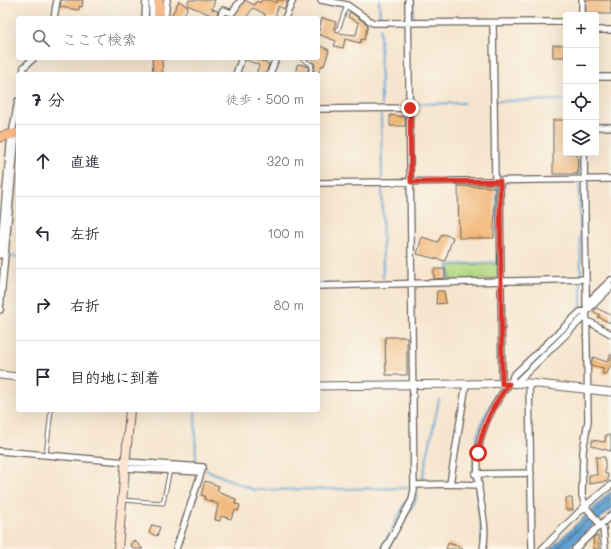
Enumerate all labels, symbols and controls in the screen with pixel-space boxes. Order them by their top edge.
map controls [563,12,599,156]
button: + [563,12,599,48]
search box [16,16,320,60]
icon: search [30,27,52,49]
text: ここで検索 [62,29,137,49]
button: − [563,48,599,84]
button: locate [563,84,599,120]
text: 7 分 [32,88,65,110]
text: 徒歩 · 500 m [226,90,304,107]
route end [401,99,419,117]
button: layers [563,120,599,156]
icon: ahead [32,150,54,172]
text: 直進 [70,151,100,171]
text: 320 m [267,152,304,169]
icon: left [32,222,54,244]
text: 左折 [70,223,100,243]
text: 100 m [268,224,304,241]
icon: right [32,294,54,316]
text: 右折 [70,295,100,315]
text: 80 m [274,296,304,313]
icon: arrive [32,366,54,388]
text: 目的地に到着 [70,367,160,387]
route start [469,444,487,462]

